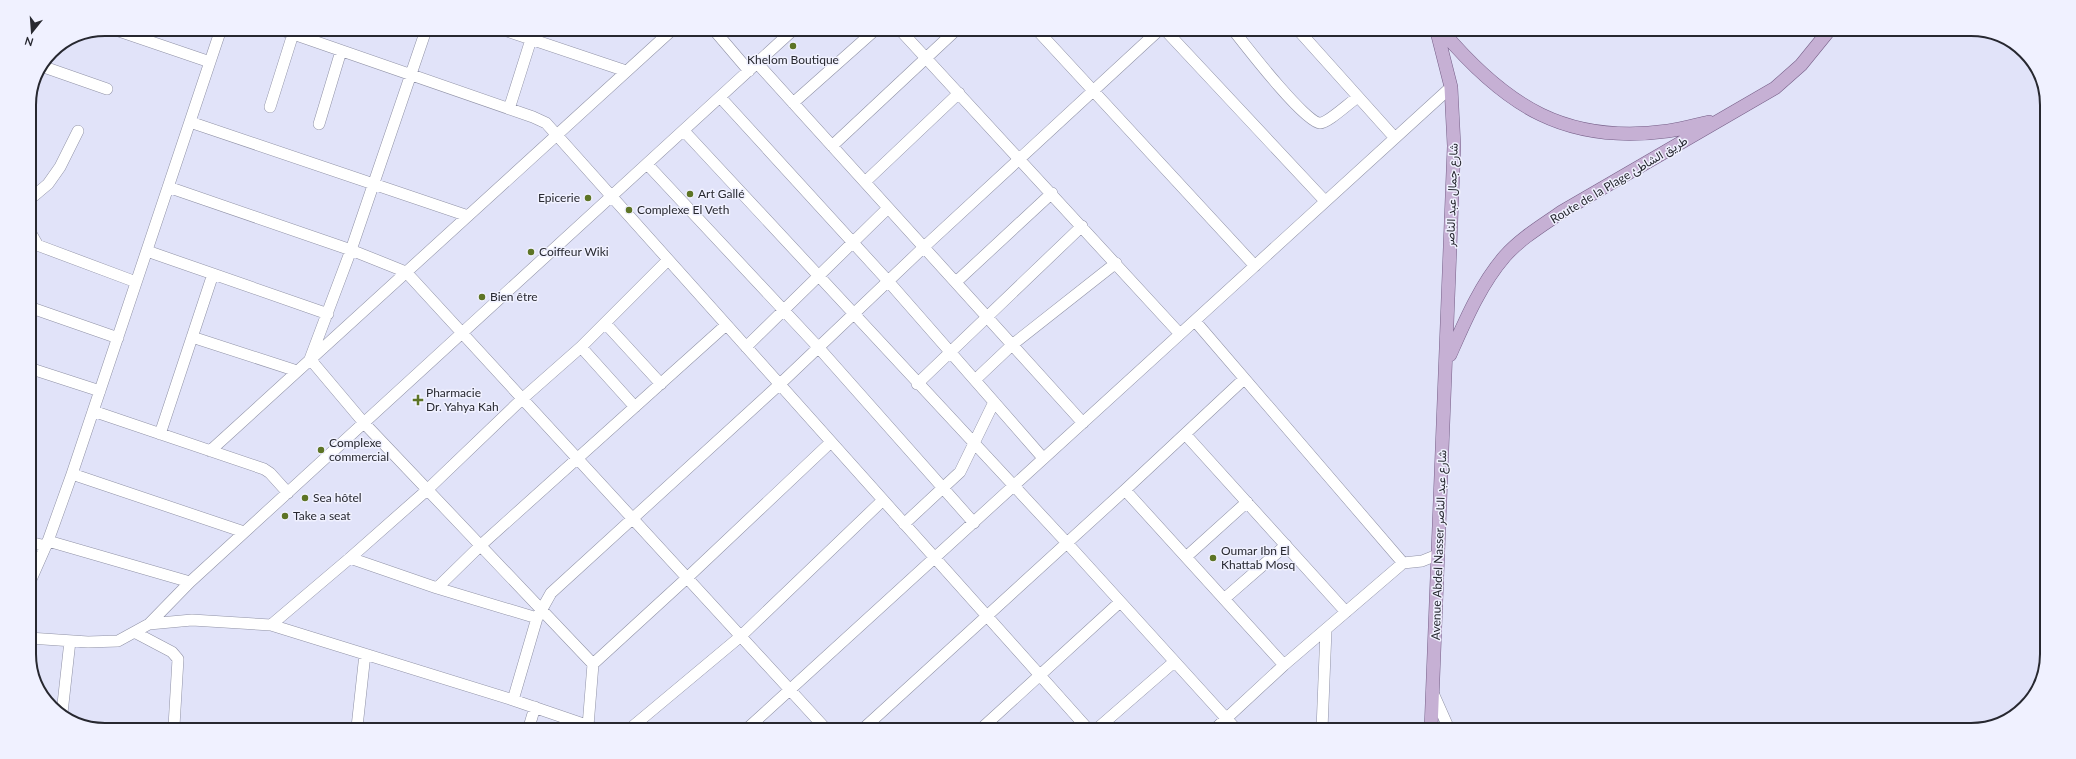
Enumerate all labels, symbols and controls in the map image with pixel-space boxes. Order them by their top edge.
north arrow [12,12,52,52]
text: N [23,35,35,49]
marker: Khelom Boutique [788,41,798,51]
place label: Khelom Boutique [747,52,839,67]
street label: Route de la Plage طريق الشاطئ [1547,133,1691,227]
street label: شارع جمال عبد الناصر [1442,143,1463,248]
place label: Art Gallé [698,186,745,201]
marker: Art Gallé [685,189,695,199]
place label: Epicerie [538,190,580,205]
marker: Epicerie [583,193,593,203]
place label: Complexe El Veth [637,202,729,217]
marker: Complexe El Veth [624,205,634,215]
place label: Coiffeur Wiki [539,244,609,259]
marker: Coiffeur Wiki [526,247,536,257]
place label: Bien être [490,289,538,304]
marker: Bien être [477,292,487,302]
place label: Pharmacie Dr. Yahya Kah [426,385,499,414]
marker: Pharmacie Dr. Yahya Kah [413,395,423,405]
place label: Complexe commercial [329,435,389,464]
marker: Complexe commercial [316,445,326,455]
street label: Avenue Abdel Nasser شارع عبد الناصر [1428,450,1451,640]
place label: Sea hôtel [313,490,362,505]
marker: Sea hôtel [300,493,310,503]
place label: Take a seat [293,508,351,523]
marker: Take a seat [280,511,290,521]
place label: Oumar Ibn El Khattab Mosq [1221,543,1295,572]
marker: Oumar Ibn El Khattab Mosq [1208,553,1218,563]

